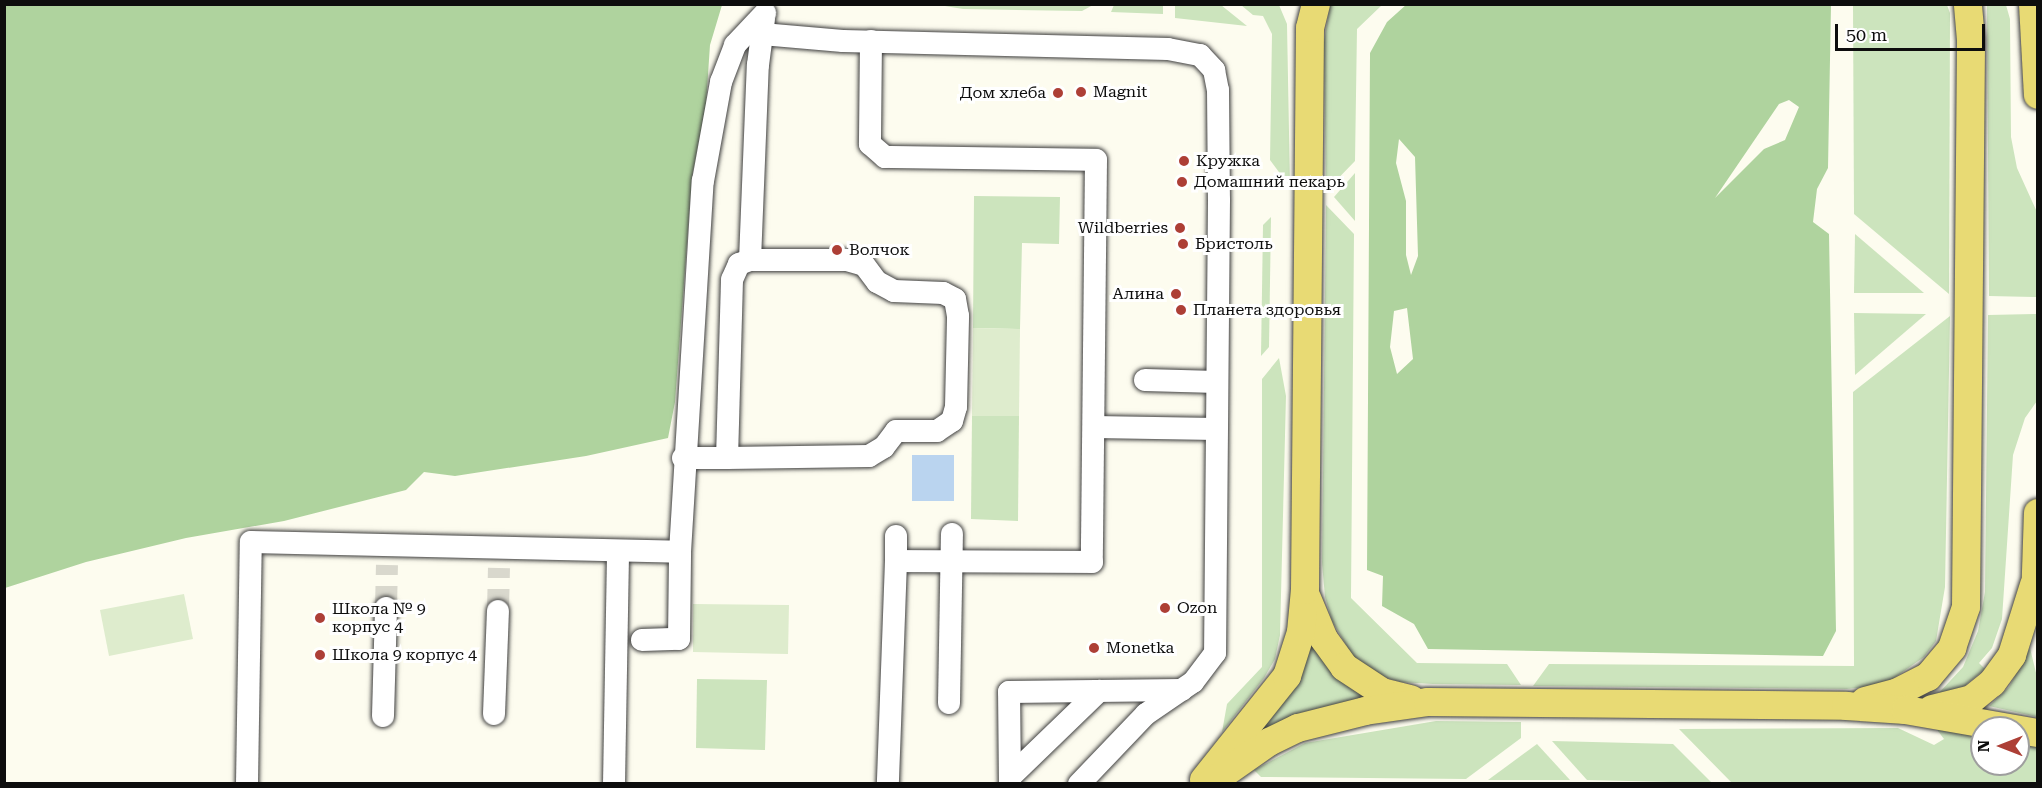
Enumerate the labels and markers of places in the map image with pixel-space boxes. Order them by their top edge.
place label: Magnit [1093,82,1147,102]
place label: Дом хлеба [960,83,1046,103]
marker: Magnit [1074,85,1088,99]
marker: Дом хлеба [1051,86,1065,100]
place label: Кружка [1196,151,1260,171]
marker: Кружка [1177,154,1191,168]
place label: Домашний пекарь [1194,172,1345,192]
marker: Домашний пекарь [1175,175,1189,189]
place label: Wildberries [1078,218,1168,238]
marker: Wildberries [1173,221,1187,235]
place label: Бристоль [1195,234,1273,254]
marker: Бристоль [1176,237,1190,251]
place label: Волчок [849,240,910,260]
marker: Волчок [830,243,844,257]
place label: Алина [1113,284,1164,304]
marker: Алина [1169,287,1183,301]
place label: Планета здоровья [1193,300,1341,320]
marker: Планета здоровья [1174,303,1188,317]
place label: Ozon [1177,598,1217,618]
place label: Школа № 9 корпус 4 [332,599,426,637]
marker: Ozon [1158,601,1172,615]
marker: Школа № 9 корпус 4 [313,611,327,625]
place label: Monetka [1106,638,1174,658]
marker: Monetka [1087,641,1101,655]
place label: Школа 9 корпус 4 [332,645,477,665]
marker: Школа 9 корпус 4 [313,648,327,662]

